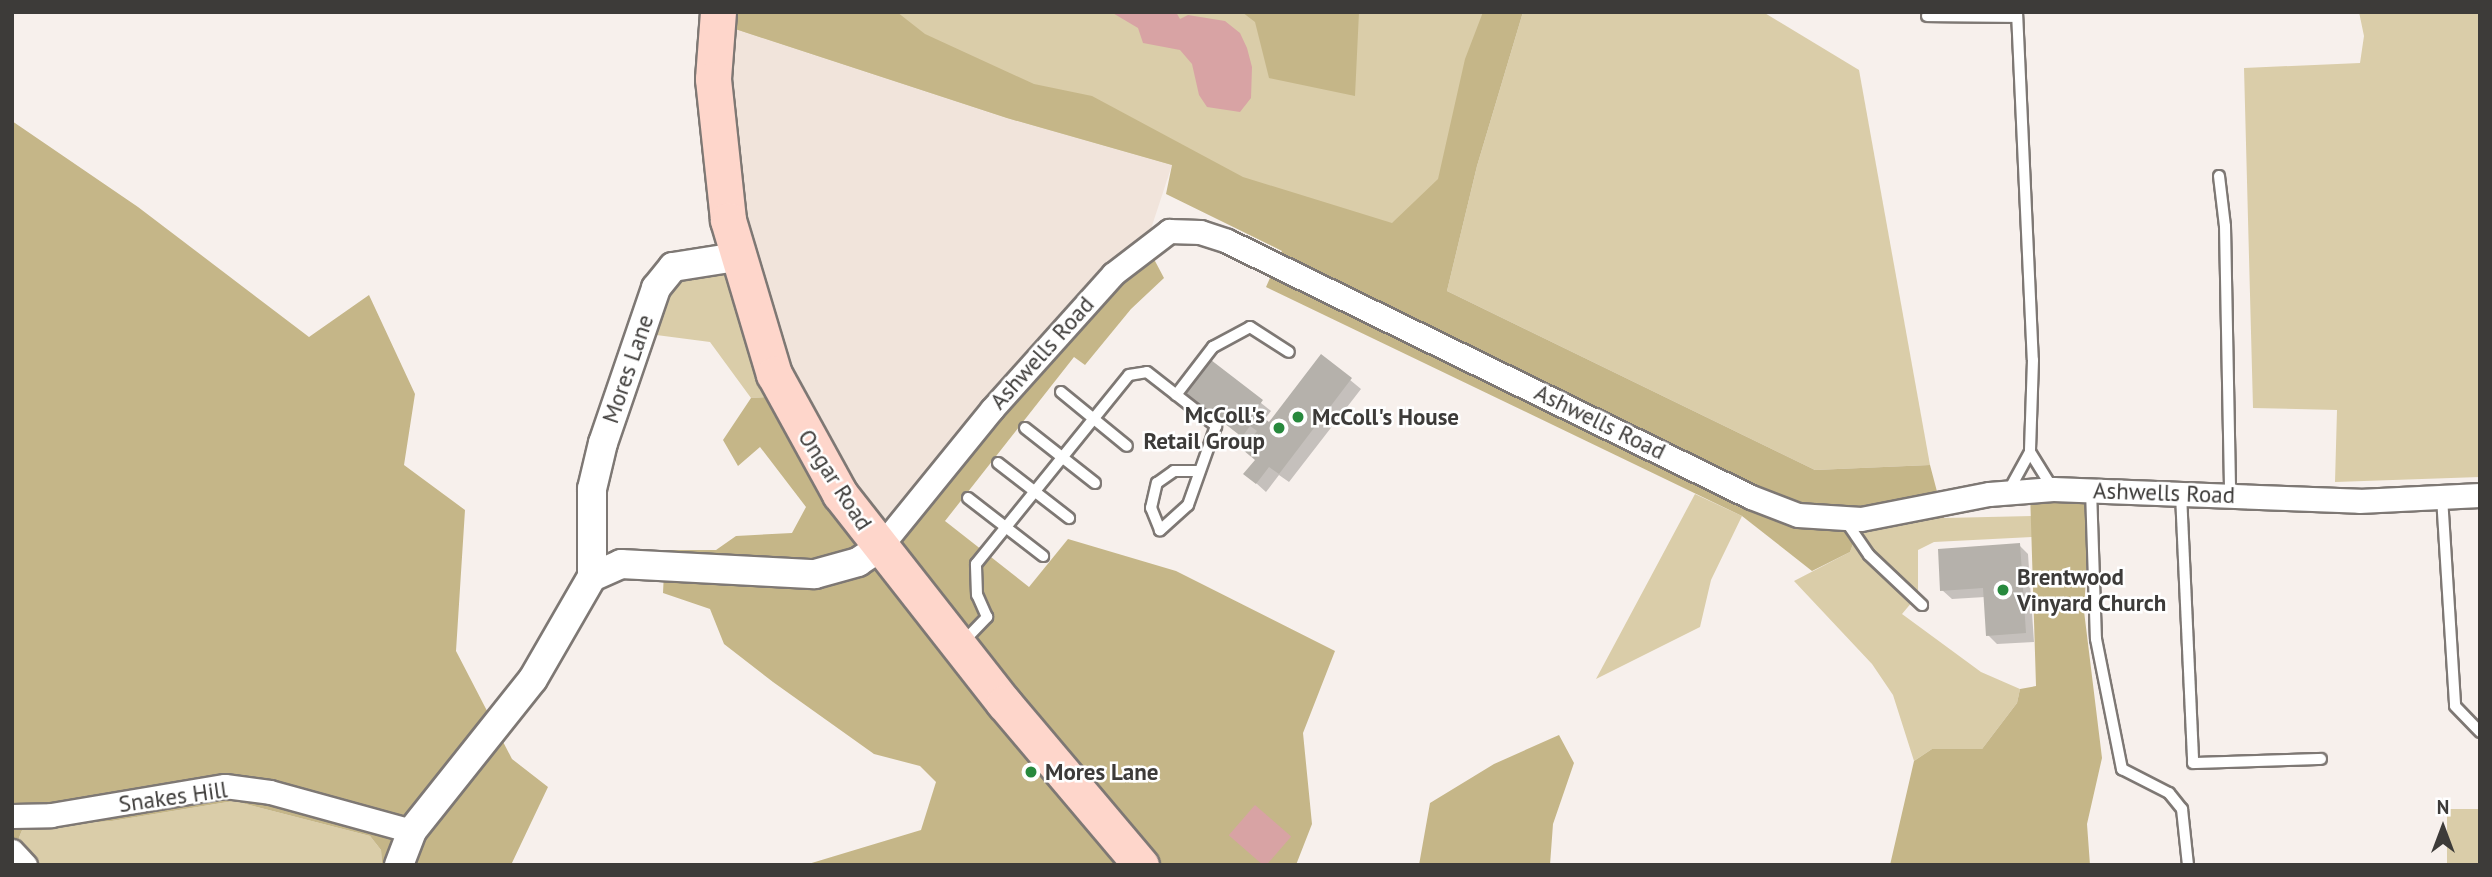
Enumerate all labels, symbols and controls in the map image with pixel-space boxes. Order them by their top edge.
street label: Ashwells Road [984,291,1100,415]
street label: Mores Lane [597,311,659,427]
street label: Ashwells Road [1530,378,1670,466]
place label: McColl's Retail Group [1143,401,1265,455]
place label: McColl's House [1312,403,1459,431]
marker: McColl's House [1290,409,1306,425]
marker: McColl's Retail Group [1271,420,1287,436]
street label: Ongar Road [792,424,878,536]
street label: Ashwells Road [2093,477,2235,509]
place label: Brentwood Vinyard Church [2017,563,2167,617]
marker: Brentwood Vinyard Church [1995,582,2011,598]
place label: Mores Lane [1045,758,1158,786]
marker: Mores Lane [1023,764,1039,780]
street label: Snakes Hill [117,776,229,818]
north arrow [2408,793,2478,863]
text: N [2437,795,2449,819]

